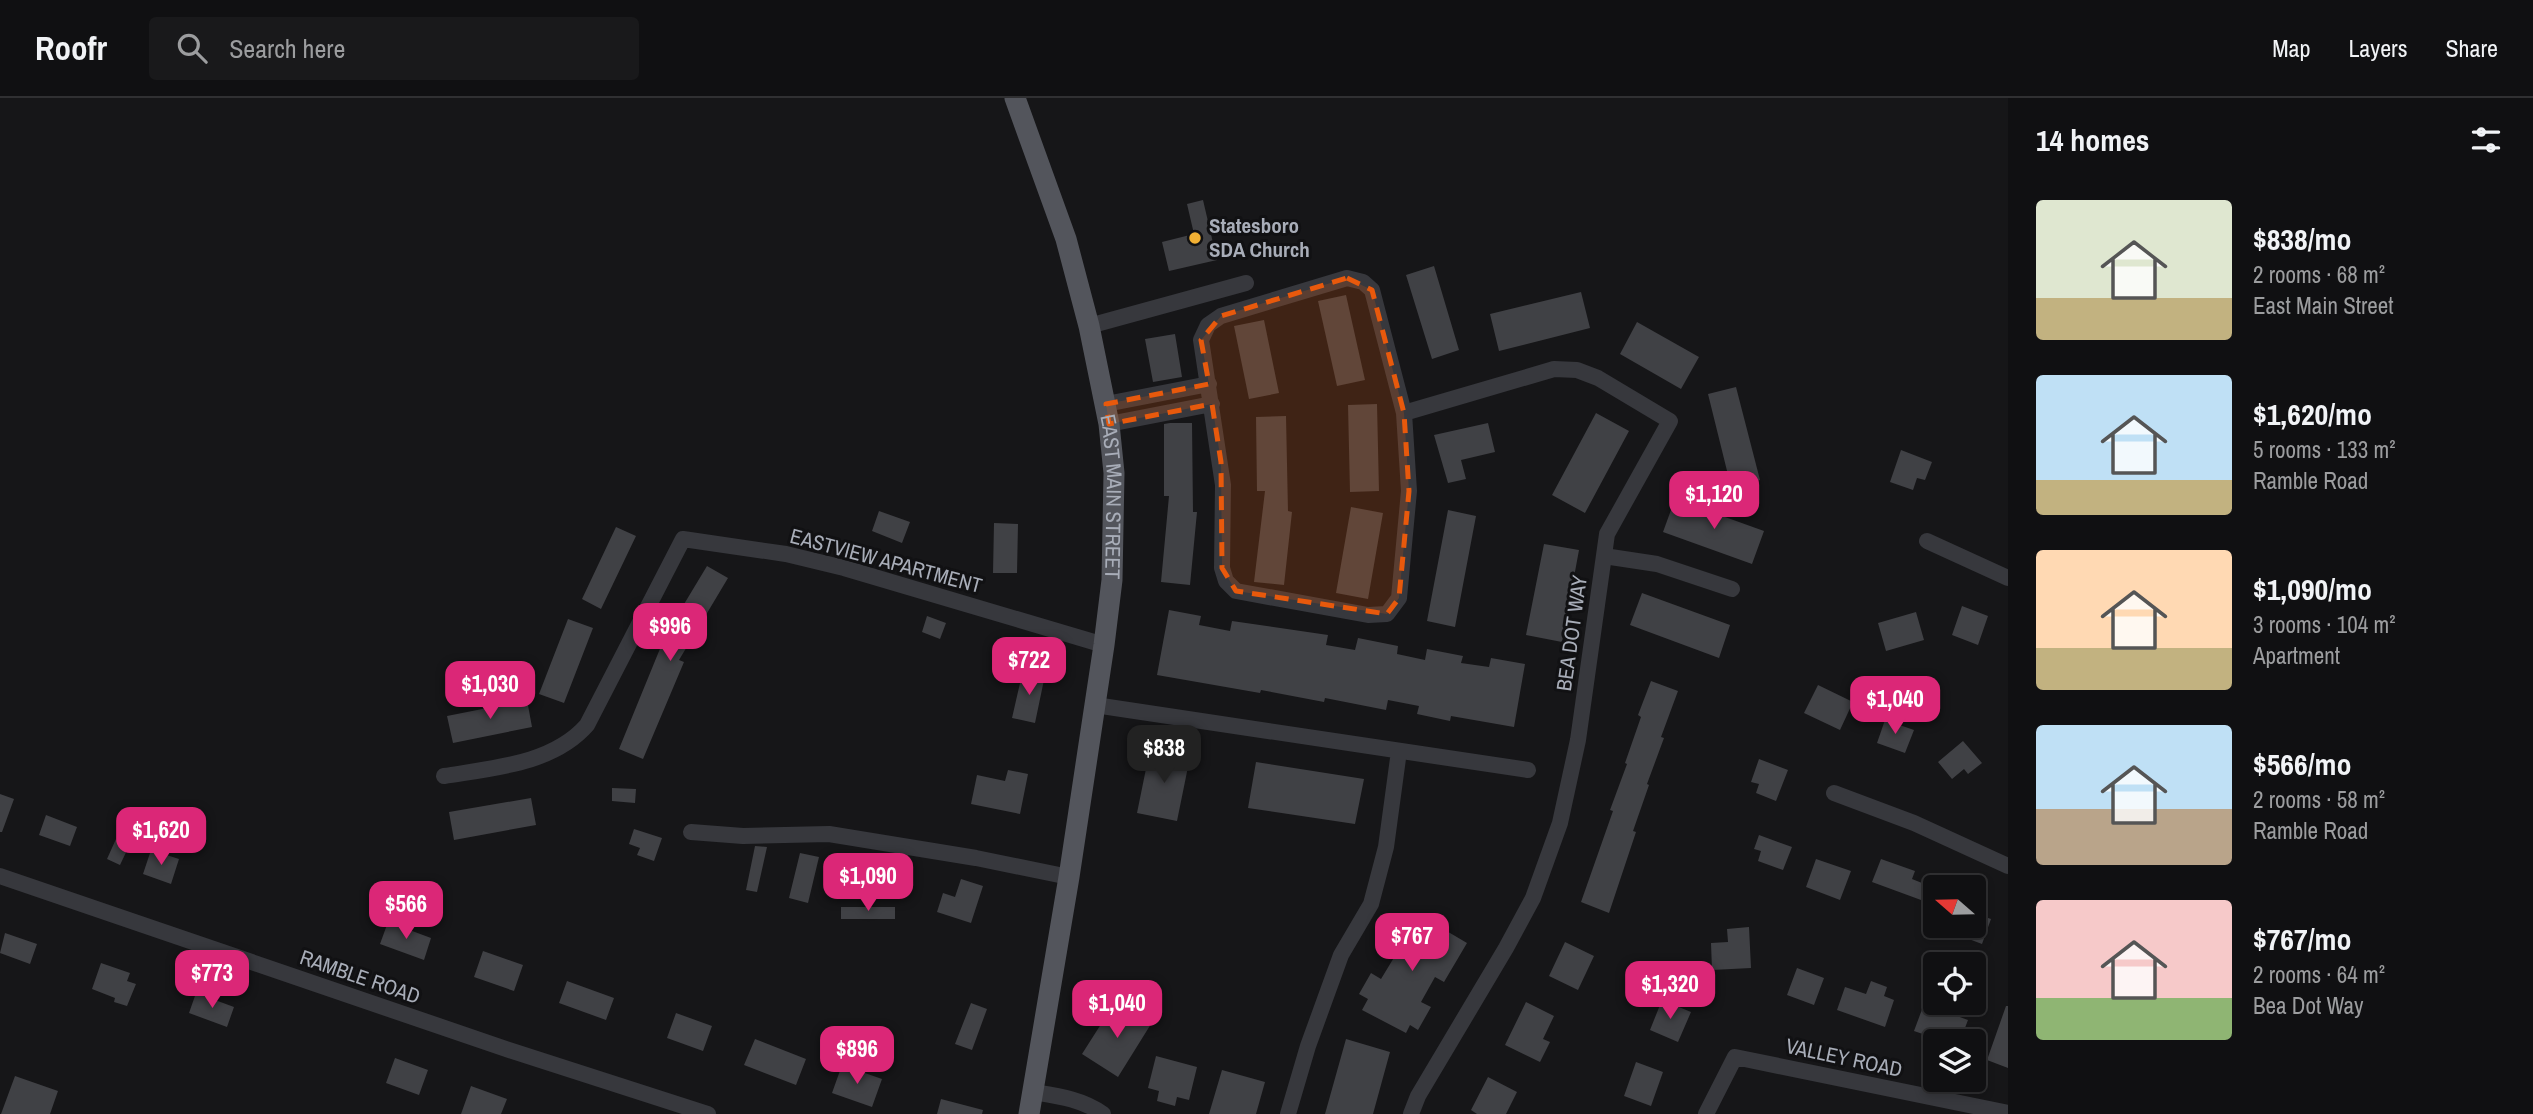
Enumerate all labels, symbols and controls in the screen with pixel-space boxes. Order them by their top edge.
search box [149,17,639,80]
text: Roofr [35,26,107,70]
icon: search [173,29,211,67]
text: Search here [229,31,345,66]
text: Map [2272,32,2310,64]
text: Layers [2348,32,2407,64]
text: Share [2445,32,2498,64]
text: 14 homes [2036,120,2150,160]
icon: filters [2467,121,2505,159]
place label: Statesboro SDA Church [1209,211,1310,264]
text: $838/mo [2253,219,2351,259]
icon: home [2092,228,2176,312]
marker: Statesboro SDA Church [1187,230,1203,246]
text: 2 rooms · 68 m² [2253,259,2385,290]
text: East Main Street [2253,290,2393,321]
text: $1,620/mo [2253,394,2372,434]
icon: home [2092,403,2176,487]
street label: EAST MAIN STREET [1093,412,1129,580]
text: 5 rooms · 133 m² [2253,434,2396,465]
text: Ramble Road [2253,465,2368,496]
pin: $1,120 [1657,472,1771,531]
text: $1,120 [1685,478,1743,509]
street label: EASTVIEW APARTMENT [787,521,986,600]
text: $1,090/mo [2253,569,2372,609]
street label: BEA DOT WAY [1549,573,1594,693]
icon: home [2092,578,2176,662]
pin: $996 [629,603,711,663]
text: 3 rooms · 104 m² [2253,609,2396,640]
text: $996 [649,610,691,641]
pin: $722 [988,638,1070,697]
text: Apartment [2253,640,2340,671]
text: $722 [1008,644,1050,675]
pin: $1,030 [433,662,547,721]
text: $1,030 [461,668,519,699]
pin: $1,040 [1838,676,1952,736]
text: $1,040 [1866,683,1924,714]
pin: $838 [1123,726,1205,785]
text: $838 [1143,732,1185,763]
text: $566/mo [2253,744,2351,784]
icon: home [2092,753,2176,837]
text: 2 rooms · 58 m² [2253,784,2385,815]
pin: $1,620 [104,808,218,867]
text: $1,620 [132,814,190,845]
text: Ramble Road [2253,815,2368,846]
pin: $1,090 [811,854,925,913]
text: $1,090 [839,860,897,891]
north arrow [1923,875,1986,938]
map controls [1923,875,1986,1092]
pin: $566 [365,882,447,941]
text: $566 [385,888,427,919]
pin: $767 [1371,914,1453,973]
text: $767/mo [2253,919,2351,959]
text: $767 [1391,920,1433,951]
icon: home [2092,928,2176,1012]
street label: RAMBLE ROAD [296,942,424,1011]
pin: $773 [171,950,253,1010]
button: locate [1923,952,1986,1015]
text: $773 [191,957,233,988]
text: 2 rooms · 64 m² [2253,959,2385,990]
pin: $1,320 [1613,962,1727,1021]
text: $1,320 [1641,968,1699,999]
pin: $1,040 [1060,981,1174,1040]
text: $1,040 [1088,987,1146,1018]
text: Bea Dot Way [2253,990,2363,1021]
pin: $896 [816,1026,898,1086]
button: layers [1923,1029,1986,1092]
street label: VALLEY ROAD [1783,1031,1905,1084]
text: $896 [836,1033,878,1064]

